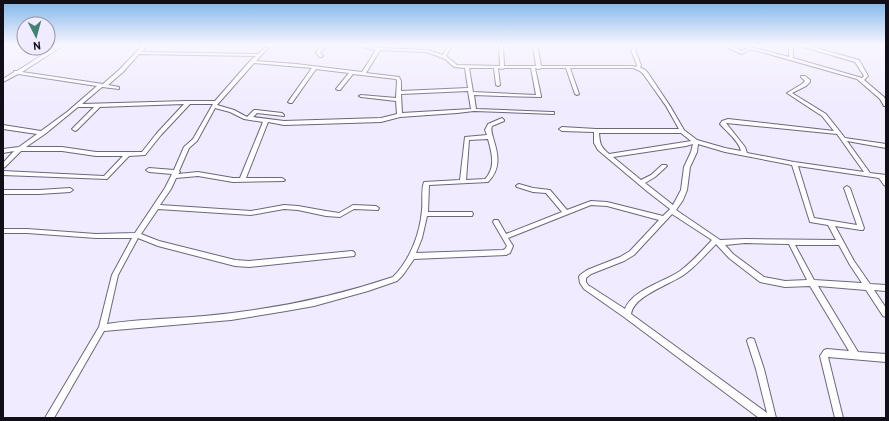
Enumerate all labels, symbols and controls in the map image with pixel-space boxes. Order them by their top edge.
north arrow [16,16,56,56]
text: N [32,38,42,52]

